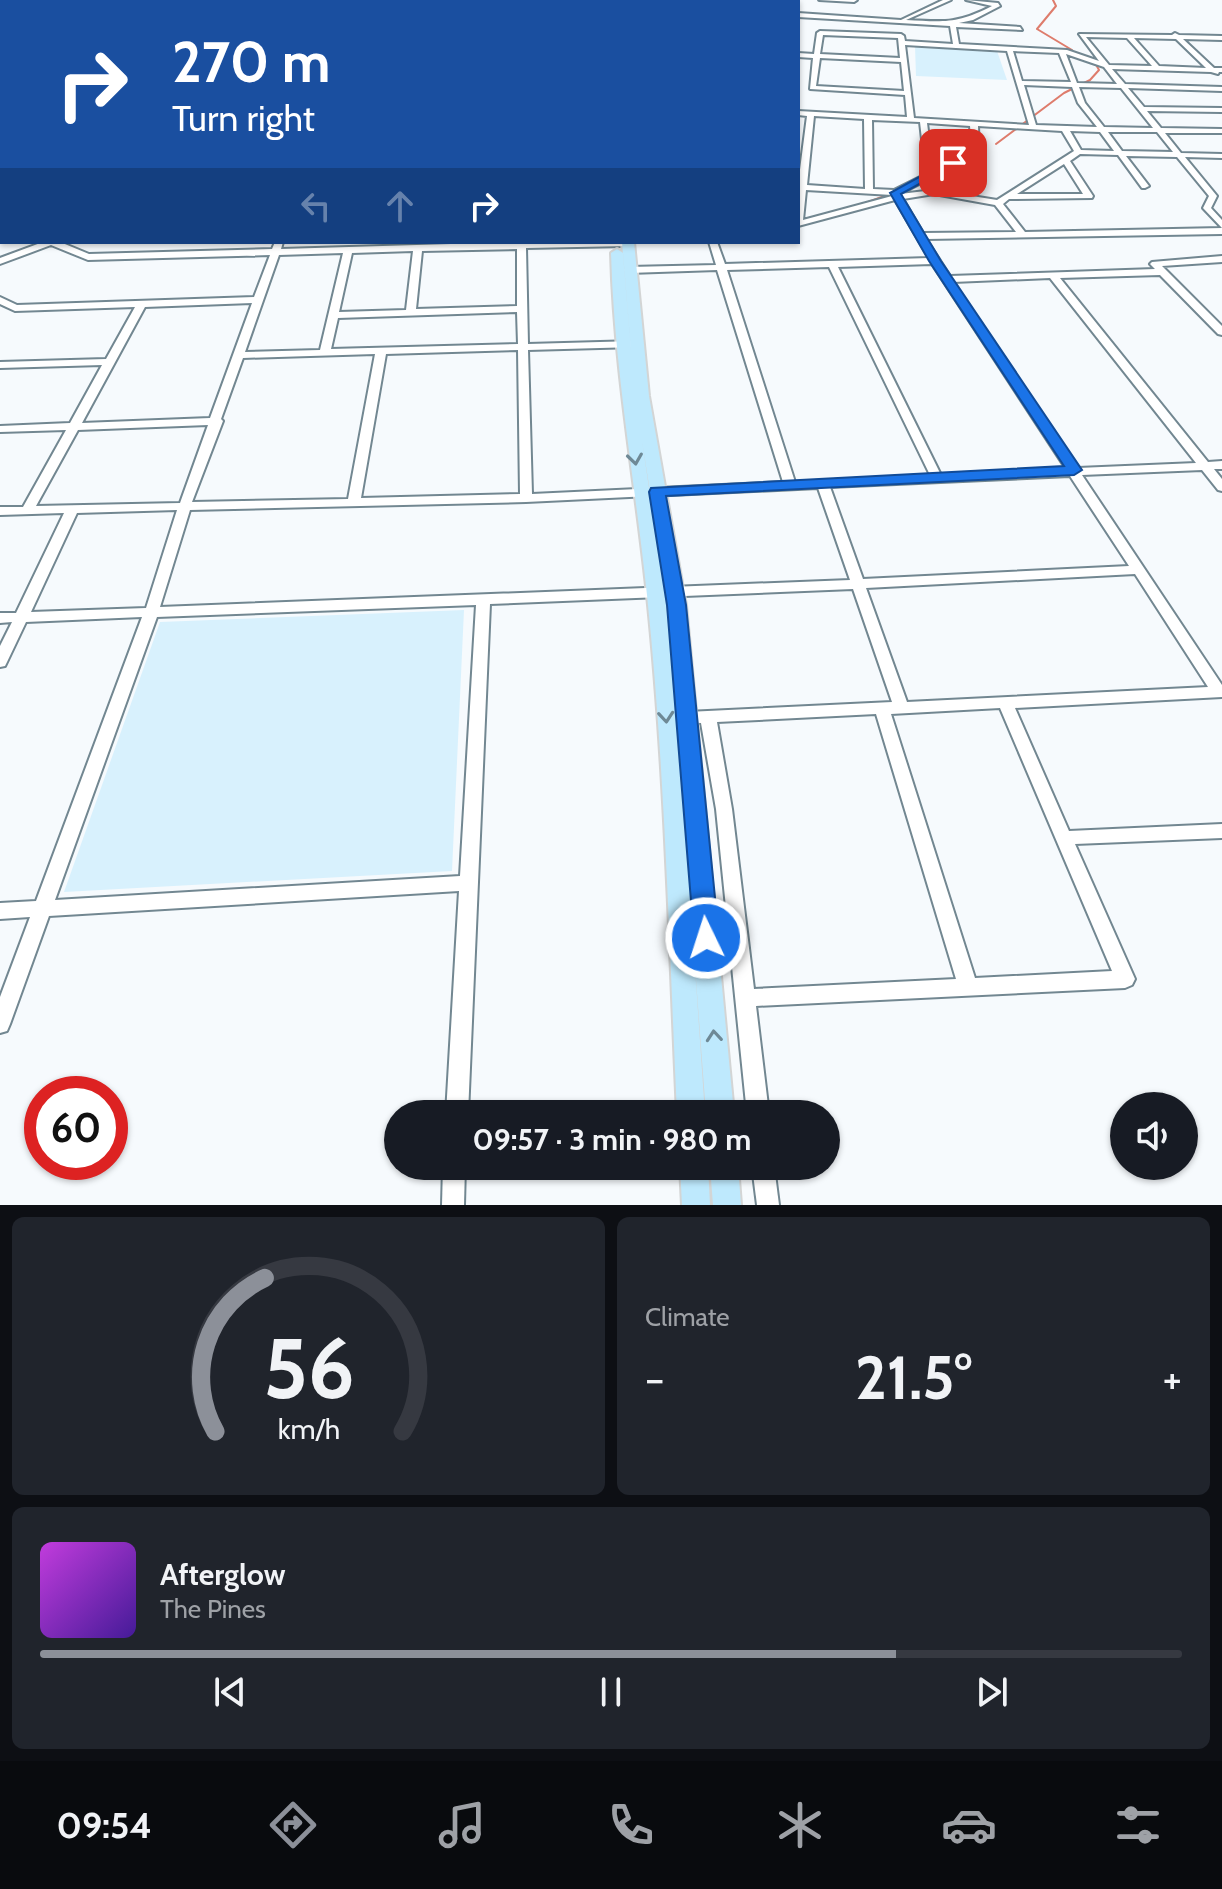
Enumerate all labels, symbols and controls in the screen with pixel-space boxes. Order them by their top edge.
text: 270 m [172,28,330,96]
icon: right [40,32,144,136]
text: Turn right [172,96,315,140]
pin [919,129,987,197]
icon: arrive [931,141,975,185]
icon: left [294,184,338,228]
icon: ahead [378,184,422,228]
icon: right [462,184,506,228]
one-way arrow [627,453,644,466]
one-way arrow [657,711,674,724]
position arrow [664,896,748,980]
one-way arrow [706,1029,723,1042]
speed limit sign: 60 [24,1076,128,1180]
map controls [1110,1092,1198,1180]
button: sound [1110,1092,1198,1180]
text: 09:57 · 3 min · 980 m [473,1121,751,1158]
text: Climate [645,1301,730,1333]
text: 56 [263,1318,354,1419]
text: 21.5° [855,1341,972,1414]
text: − [645,1352,664,1405]
text: + [1163,1352,1182,1405]
text: km/h [277,1411,340,1446]
text: Afterglow [160,1556,286,1593]
text: The Pines [160,1593,266,1625]
icon: previous [208,1670,252,1714]
icon: pause [589,1670,633,1714]
icon: next [970,1670,1014,1714]
icon: directions [265,1797,321,1853]
icon: music [434,1797,490,1853]
icon: phone [603,1797,659,1853]
icon: climate [772,1797,828,1853]
icon: car [941,1797,997,1853]
icon: filters [1110,1797,1166,1853]
text: 09:54 [56,1803,152,1847]

